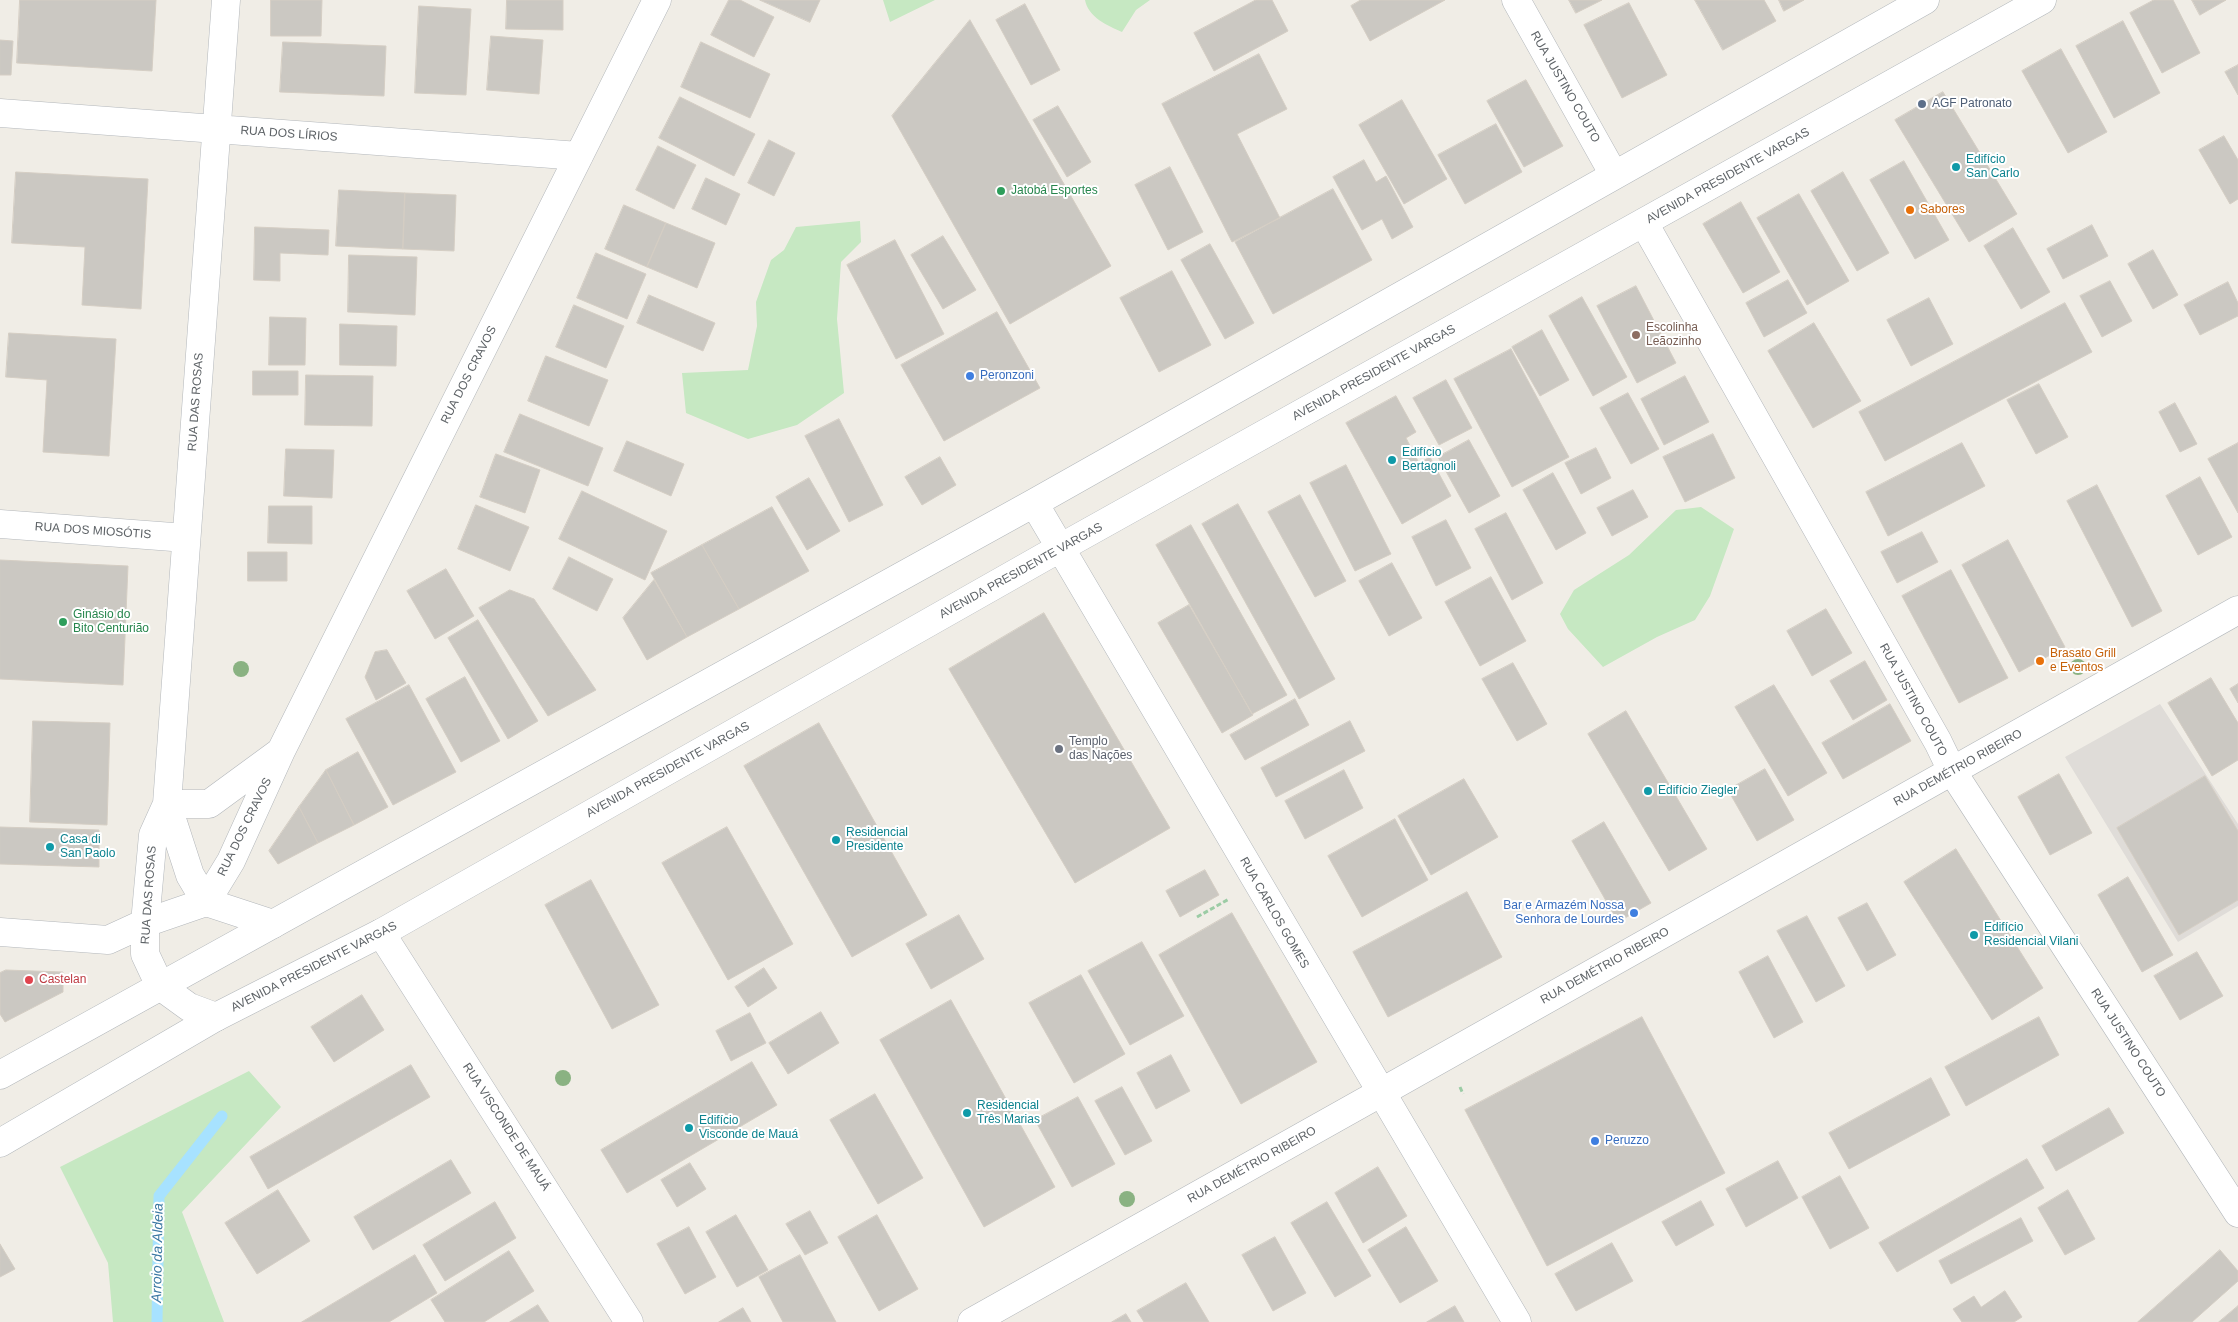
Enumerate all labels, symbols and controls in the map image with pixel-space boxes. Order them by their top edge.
street label: RUA JUSTINO COUTO [1527,29,1603,145]
place label: AGF Patronato [1932,97,2012,111]
marker: AGF Patronato [1916,98,1928,110]
street label: RUA DOS LÍRIOS [240,123,338,145]
street label: AVENIDA PRESIDENTE VARGAS [1644,125,1812,227]
place label: Edifício San Carlo [1966,153,2019,181]
marker: Edifício San Carlo [1950,161,1962,173]
place label: Jatobá Esportes [1011,184,1098,198]
marker: Jatobá Esportes [995,185,1007,197]
place label: Sabores [1920,203,1965,217]
marker: Sabores [1904,204,1916,216]
place label: Escolinha Leãozinho [1646,321,1701,349]
street label: AVENIDA PRESIDENTE VARGAS [1290,322,1458,424]
street label: RUA DOS CRAVOS [438,324,500,426]
marker: Escolinha Leãozinho [1630,329,1642,341]
street label: RUA DAS ROSAS [185,352,207,452]
place label: Peronzoni [980,369,1034,383]
marker: Peronzoni [964,370,976,382]
place label: Edifício Bertagnoli [1402,446,1456,474]
marker: Edifício Bertagnoli [1386,454,1398,466]
street label: RUA DOS MIOSÓTIS [34,520,152,542]
street label: AVENIDA PRESIDENTE VARGAS [937,520,1105,622]
place label: Ginásio do Bito Centurião [73,608,149,636]
marker: Ginásio do Bito Centurião [57,616,69,628]
street label: RUA JUSTINO COUTO [1876,641,1950,759]
place label: Brasato Grill e Eventos [2050,647,2116,675]
marker: Brasato Grill e Eventos [2034,655,2046,667]
street label: AVENIDA PRESIDENTE VARGAS [584,719,752,821]
street label: RUA DEMÉTRIO RIBEIRO [1891,727,2025,809]
place label: Templo das Nações [1069,735,1132,763]
marker: Templo das Nações [1053,743,1065,755]
street label: RUA DOS CRAVOS [215,775,275,879]
place label: Edifício Ziegler [1658,784,1737,798]
marker: Edifício Ziegler [1642,785,1654,797]
place label: Residencial Presidente [846,826,908,854]
place label: Casa di San Paolo [60,833,115,861]
marker: Residencial Presidente [830,834,842,846]
marker: Casa di San Paolo [44,841,56,853]
street label: RUA DAS ROSAS [138,845,160,945]
street label: RUA CARLOS GOMES [1236,855,1312,971]
place label: Bar e Armazém Nossa Senhora de Lourdes [1503,899,1624,927]
marker: Bar e Armazém Nossa Senhora de Lourdes [1628,907,1640,919]
street label: AVENIDA PRESIDENTE VARGAS [229,919,399,1015]
place label: Edifício Residencial Vilani [1984,921,2078,949]
street label: RUA DEMÉTRIO RIBEIRO [1538,925,1672,1007]
marker: Edifício Residencial Vilani [1968,929,1980,941]
place label: Castelan [39,973,86,987]
marker: Castelan [23,974,35,986]
street label: RUA JUSTINO COUTO [2088,986,2168,1100]
street label: RUA VISCONDE DE MAUÁ [459,1060,553,1194]
place label: Residencial Três Marias [977,1099,1040,1127]
marker: Residencial Três Marias [961,1107,973,1119]
place label: Edifício Visconde de Mauá [699,1114,798,1142]
marker: Edifício Visconde de Mauá [683,1122,695,1134]
street label: RUA DEMÉTRIO RIBEIRO [1185,1124,1319,1206]
place label: Peruzzo [1605,1134,1649,1148]
marker: Peruzzo [1589,1135,1601,1147]
water label: Arroio da Aldeia [149,1203,167,1303]

